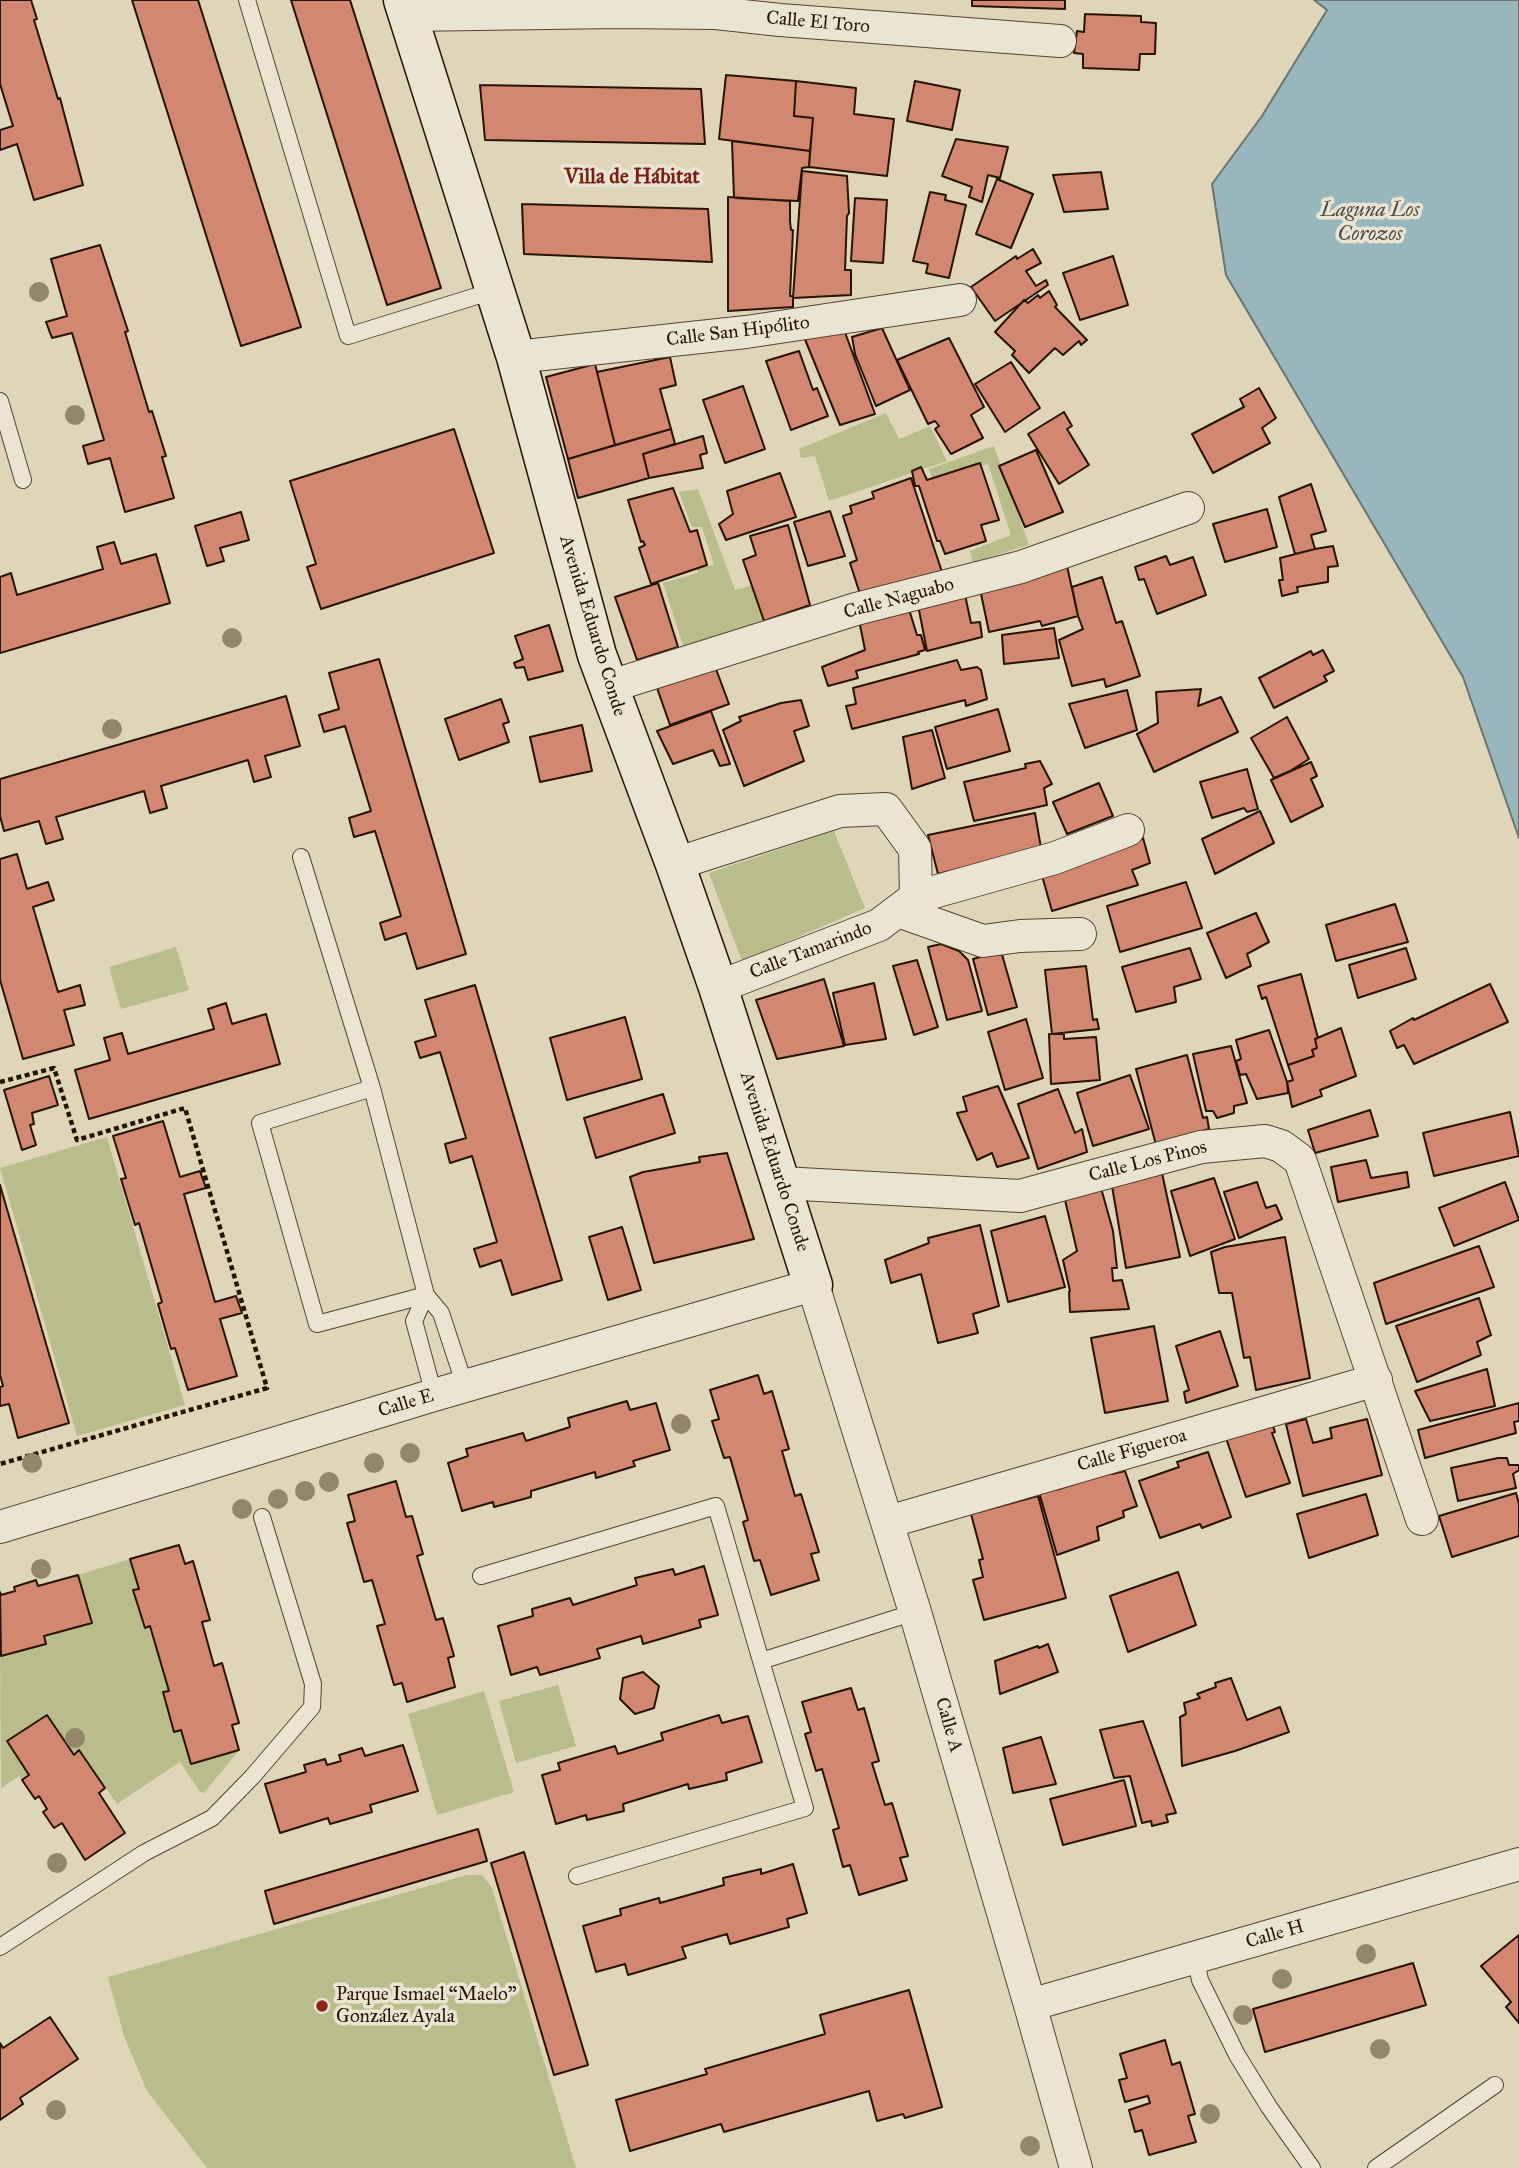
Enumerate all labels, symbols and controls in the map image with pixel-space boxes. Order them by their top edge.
street label: Calle El Toro [765,7,871,39]
district label: Villa de Hábitat [564,165,700,191]
water label: Laguna Los Corozos [1320,198,1420,248]
street label: Calle San Hipólito [665,312,811,352]
street label: Avenida Eduardo Conde [554,533,630,719]
street label: Calle Naguabo [841,573,957,625]
street label: Calle Tamarindo [747,917,875,985]
street label: Avenida Eduardo Conde [734,1069,814,1255]
street label: Calle Los Pinos [1087,1136,1209,1188]
street label: Calle E [376,1385,436,1423]
street label: Calle Figueroa [1075,1425,1189,1477]
street label: Calle A [929,1695,967,1755]
street label: Calle H [1243,1916,1307,1954]
place label: Parque Ismael “Maelo” González Ayala [336,1984,517,2028]
marker: Parque Ismael “Maelo” González Ayala [314,1998,330,2014]

